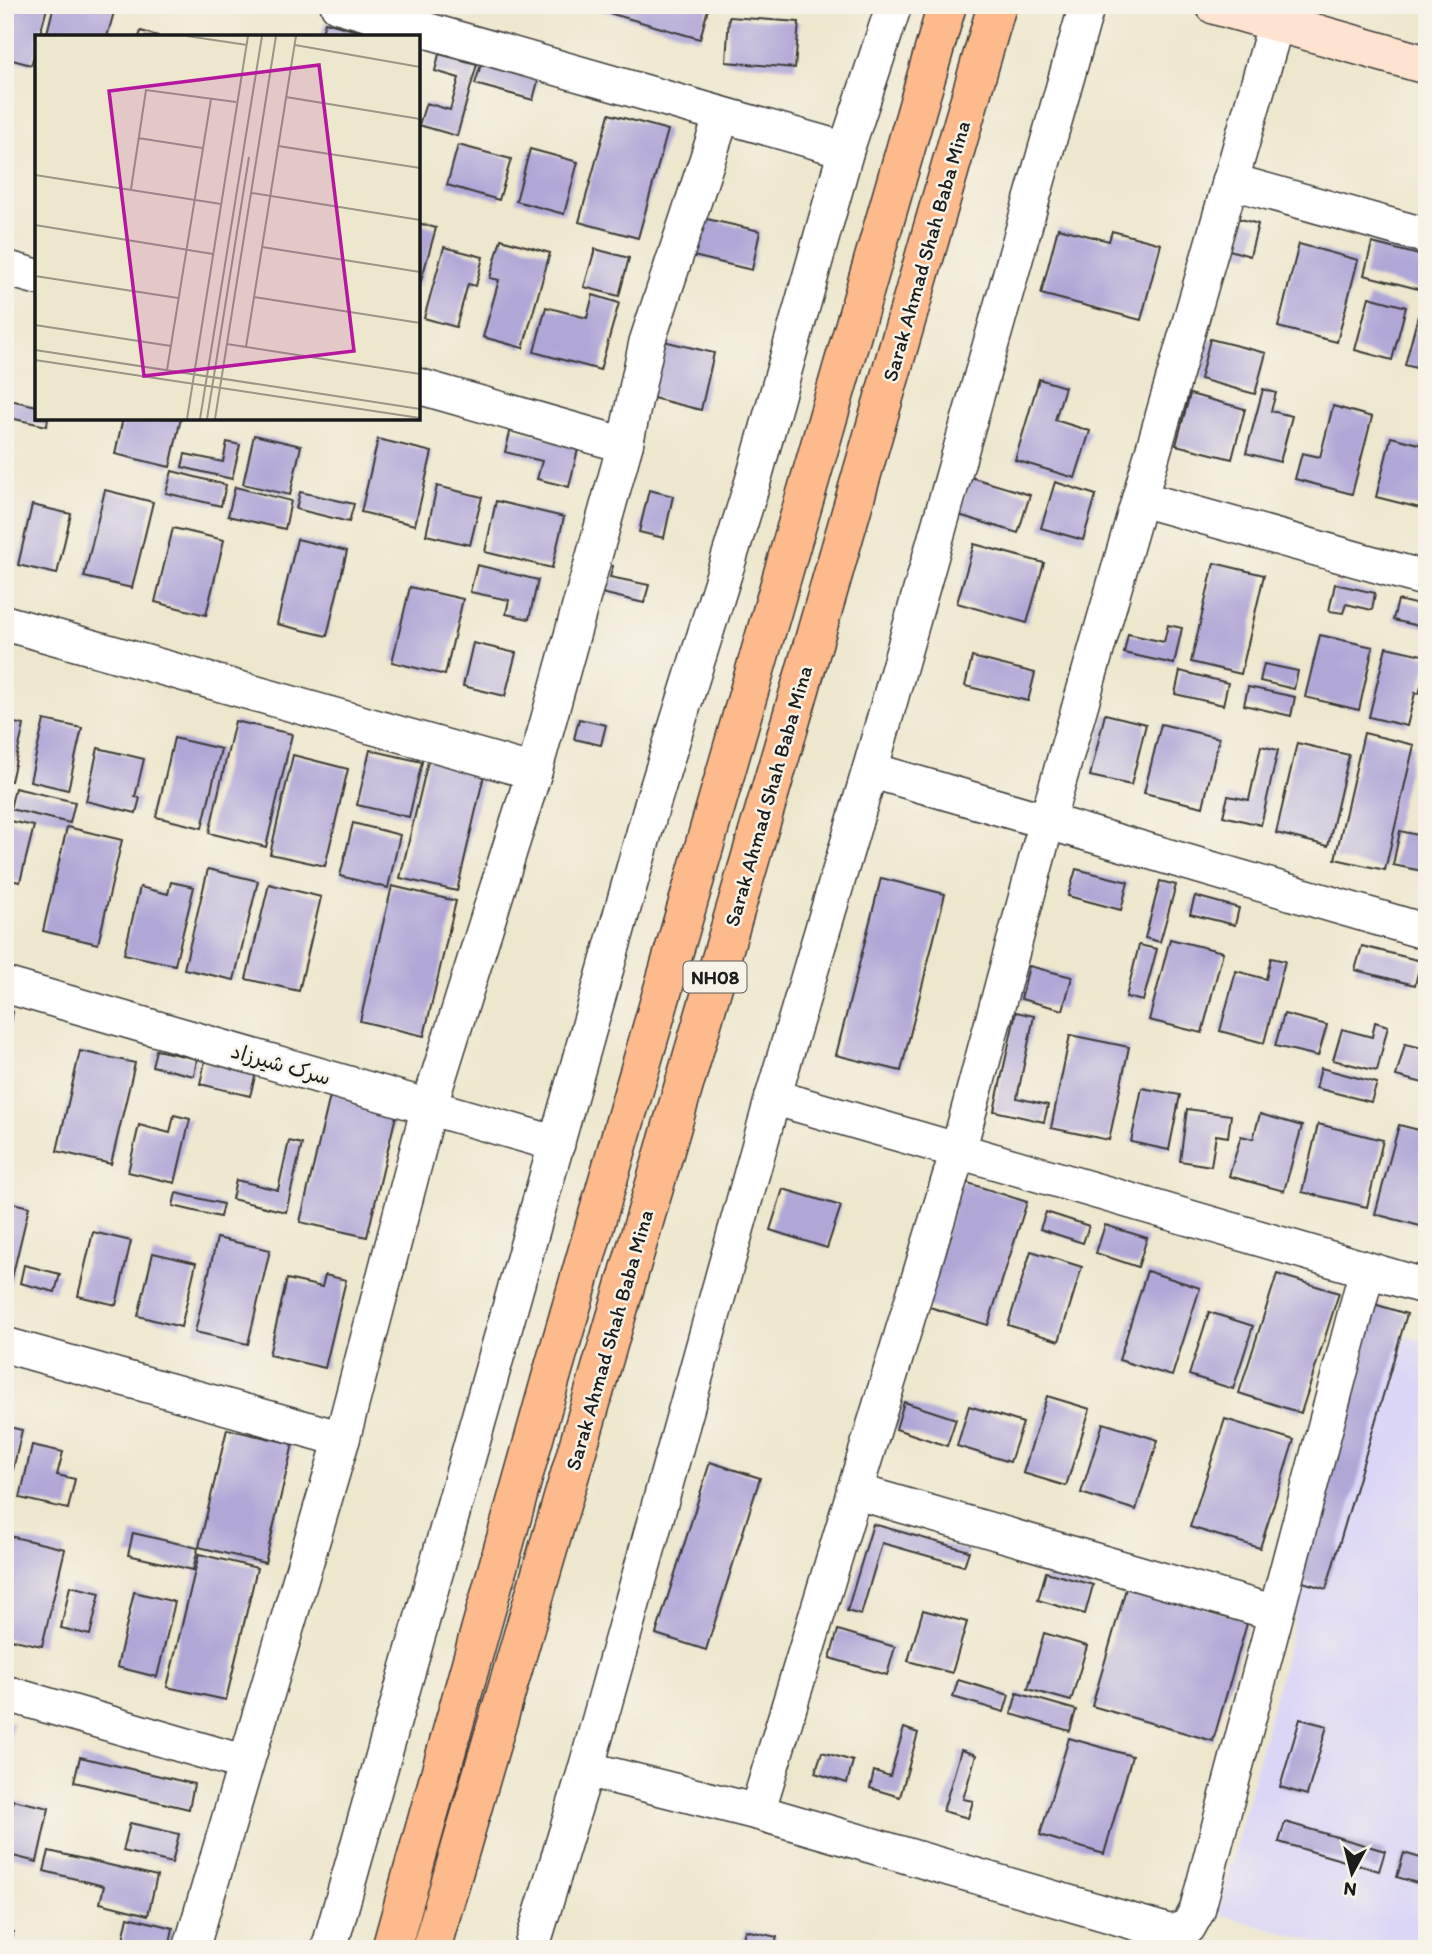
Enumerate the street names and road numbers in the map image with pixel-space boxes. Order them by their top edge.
street label: Sarak Ahmad Shah Baba Mina [877,118,975,384]
street label: Sarak Ahmad Shah Baba Mina [719,663,817,929]
road number: NH08 [684,962,746,993]
street label: سرک شیرزاد [228,1038,334,1090]
street label: Sarak Ahmad Shah Baba Mina [560,1207,658,1473]

